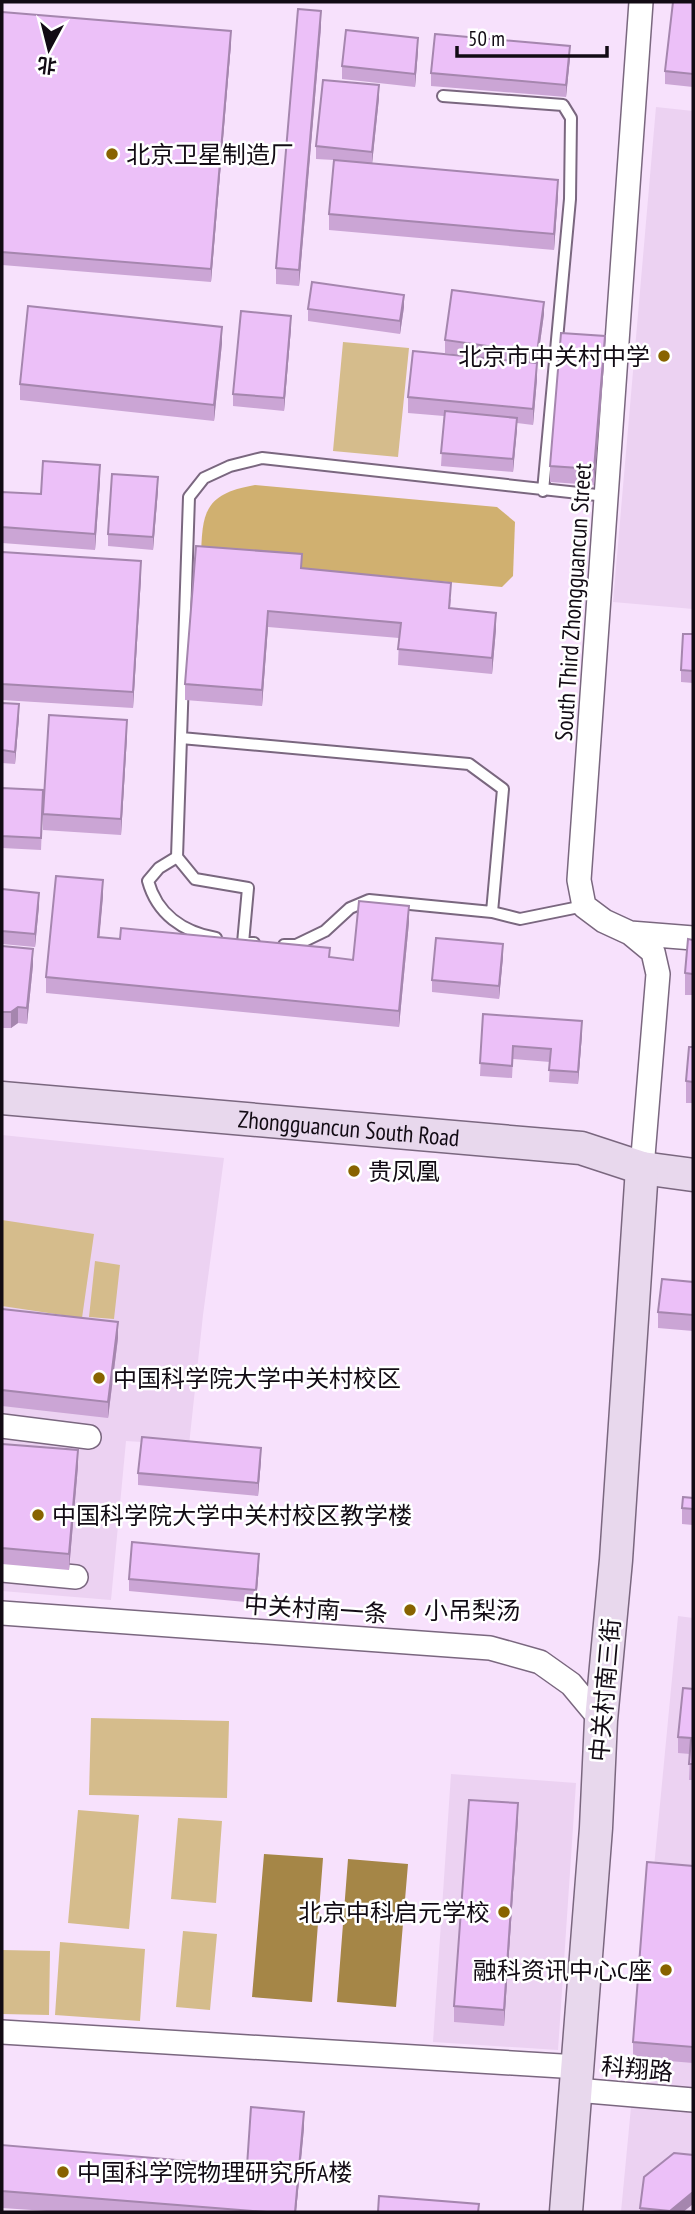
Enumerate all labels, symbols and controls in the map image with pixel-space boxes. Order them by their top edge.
north arrow [14,14,84,84]
scale bar [457,14,608,58]
text: 50 m [468,25,505,52]
text: 北 [36,53,58,79]
place label: 北京卫星制造厂 [126,139,294,170]
marker: 北京卫星制造厂 [104,146,120,162]
place label: 北京市中关村中学 [458,341,650,372]
marker: 北京市中关村中学 [656,348,672,364]
street label: South Third Zhongguancun Street [548,462,598,742]
street label: Zhongguancun South Road [237,1103,461,1153]
place label: 贵凤凰 [368,1156,440,1187]
marker: 贵凤凰 [346,1163,362,1179]
place label: 中国科学院大学中关村校区 [113,1363,401,1394]
marker: 中国科学院大学中关村校区 [91,1370,107,1386]
place label: 中国科学院大学中关村校区教学楼 [52,1500,412,1531]
marker: 中国科学院大学中关村校区教学楼 [30,1507,46,1523]
street label: 中关村南一条 [243,1589,389,1629]
place label: 小吊梨汤 [424,1595,520,1626]
marker: 小吊梨汤 [402,1602,418,1618]
street label: 中关村南三街 [583,1617,627,1763]
place label: 北京中科启元学校 [298,1897,490,1928]
marker: 北京中科启元学校 [496,1904,512,1920]
place label: 融科资讯中心C座 [473,1955,652,1986]
marker: 融科资讯中心C座 [658,1962,674,1978]
street label: 科翔路 [600,2050,674,2088]
place label: 中国科学院物理研究所A楼 [77,2157,352,2188]
marker: 中国科学院物理研究所A楼 [55,2164,71,2180]

